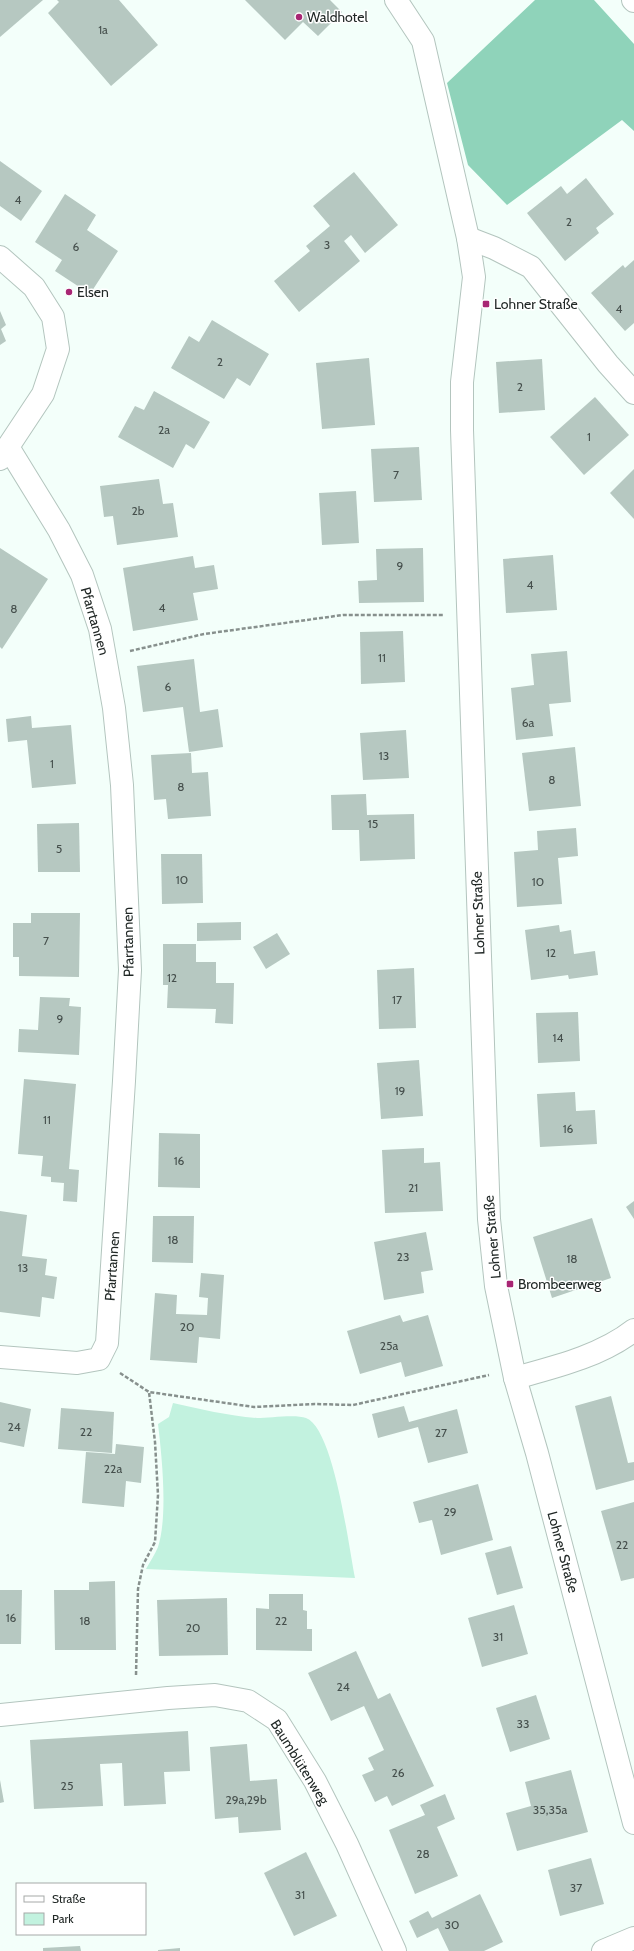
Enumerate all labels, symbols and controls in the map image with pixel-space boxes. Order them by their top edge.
place label: Waldhotel [307,8,368,26]
marker: Waldhotel [294,12,304,22]
house number: 1a [98,22,108,37]
house number: 4 [15,192,22,207]
house number: 2 [566,214,572,229]
house number: 3 [324,237,330,252]
house number: 6 [73,239,80,254]
place label: Elsen [77,283,109,301]
marker: Elsen [64,287,74,297]
place label: Lohner Straße [494,295,578,313]
marker: Lohner Straße [481,299,491,309]
house number: 4 [616,301,623,316]
house number: 2 [217,354,223,369]
house number: 2 [517,379,523,394]
house number: 2a [158,422,170,437]
house number: 1 [587,429,591,444]
house number: 7 [393,467,399,482]
house number: 2b [132,503,145,518]
house number: 9 [397,558,404,573]
house number: 4 [527,577,534,592]
street label: Pfarrtannen [77,585,113,657]
house number: 4 [159,600,166,615]
house number: 8 [10,601,18,616]
house number: 11 [378,650,386,665]
house number: 6 [165,679,172,694]
house number: 6a [522,715,535,730]
house number: 13 [379,748,389,763]
house number: 1 [50,756,54,771]
house number: 8 [548,772,556,787]
house number: 8 [177,779,185,794]
house number: 15 [368,816,378,831]
house number: 5 [56,841,62,856]
street label: Lohner Straße [468,871,488,955]
house number: 10 [176,872,188,887]
house number: 10 [532,874,544,889]
street label: Pfarrtannen [118,907,138,977]
house number: 7 [43,933,49,948]
house number: 12 [546,945,556,960]
house number: 12 [167,970,177,985]
house number: 17 [392,992,402,1007]
house number: 9 [57,1011,64,1026]
house number: 14 [553,1030,563,1045]
house number: 19 [395,1083,406,1098]
house number: 11 [43,1112,51,1127]
house number: 16 [563,1121,574,1136]
house number: 16 [174,1153,185,1168]
house number: 21 [408,1180,418,1195]
street label: Lohner Straße [479,1195,505,1279]
street label: Pfarrtannen [101,1230,123,1302]
house number: 18 [167,1232,179,1247]
house number: 23 [397,1249,409,1264]
house number: 18 [566,1251,578,1266]
house number: 13 [18,1260,28,1275]
place label: Brombeerweg [518,1275,602,1293]
marker: Brombeerweg [505,1279,515,1289]
house number: 20 [180,1319,194,1334]
house number: 25a [380,1338,399,1353]
house number: 24 [7,1419,21,1434]
house number: 22 [80,1424,92,1439]
house number: 27 [435,1425,447,1440]
house number: 22a [104,1461,122,1476]
house number: 29 [443,1504,457,1519]
street label: Lohner Straße [543,1509,583,1595]
house number: 22 [616,1537,628,1552]
house number: 16 [6,1610,17,1625]
house number: 18 [79,1613,91,1628]
house number: 22 [275,1613,287,1628]
house number: 20 [186,1620,200,1635]
house number: 31 [493,1629,503,1644]
house number: 24 [336,1679,350,1694]
street label: Baumblütenweg [267,1716,334,1809]
house number: 33 [517,1716,529,1731]
house number: 26 [391,1765,405,1780]
house number: 25 [61,1778,73,1793]
house number: 29a,29b [225,1792,267,1807]
house number: 35,35a [533,1802,567,1817]
house number: 28 [416,1846,430,1861]
house number: 37 [570,1880,582,1895]
legend [16,1883,146,1935]
house number: 31 [295,1887,305,1902]
text: Straße [52,1891,85,1906]
text: Park [52,1911,74,1926]
house number: 30 [445,1917,459,1932]

